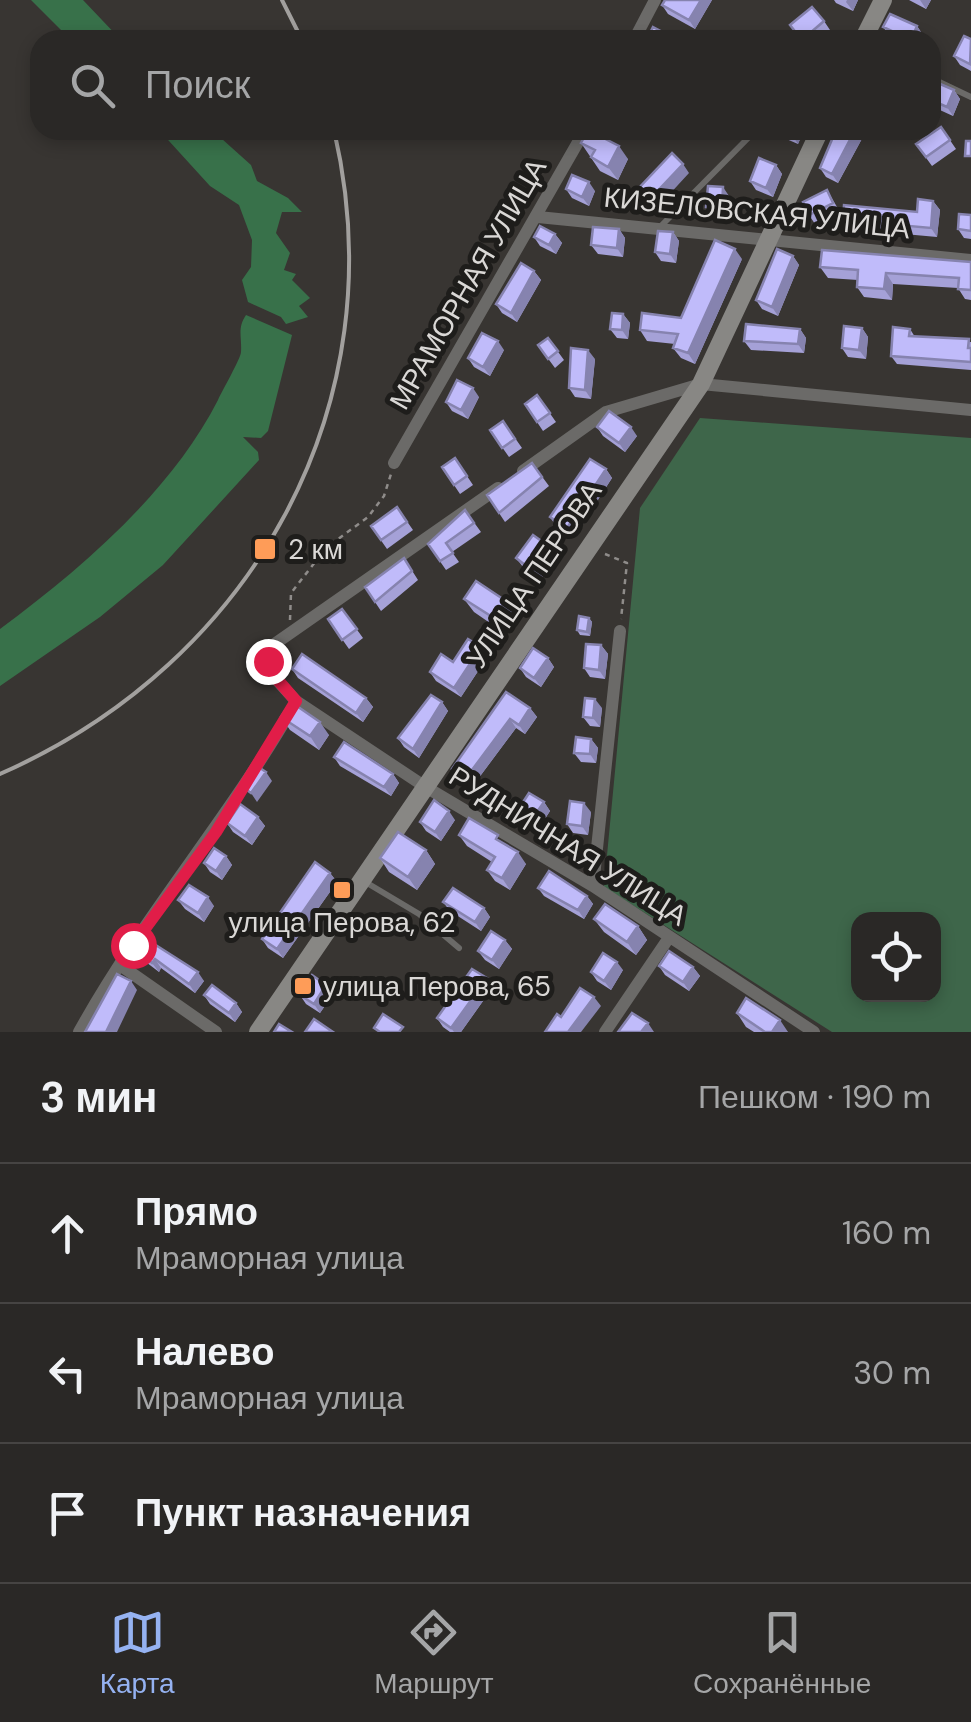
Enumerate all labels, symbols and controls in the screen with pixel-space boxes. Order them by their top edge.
search box [30,30,941,140]
icon: search [65,58,120,113]
text: Поиск [145,60,250,110]
street label: МРАМОРНАЯ УЛИЦА [381,152,555,416]
street label: КИЗЕЛОВСКАЯ УЛИЦА [602,179,912,248]
street label: УЛИЦА ПЕРОВА [458,474,610,675]
place label: 2 км [288,531,343,568]
marker: 2 км [252,536,278,562]
route end [246,639,292,685]
street label: РУДНИЧНАЯ УЛИЦА [442,758,694,934]
marker: улица Перова, 62 [331,879,353,901]
place label: улица Перова, 62 [229,904,455,941]
map controls [851,912,941,1002]
button: locate [851,912,941,1002]
route start [111,923,157,969]
place label: улица Перова, 65 [323,968,551,1005]
marker: улица Перова, 65 [292,975,314,997]
text: 3 мин [40,1070,157,1125]
text: Пешком · 190 m [698,1076,931,1118]
text: Прямо [135,1187,258,1237]
icon: ahead [40,1206,95,1261]
text: 160 m [842,1212,931,1254]
text: Мраморная улица [135,1237,404,1279]
text: Налево [135,1327,274,1377]
icon: left [40,1346,95,1401]
text: 30 m [853,1352,931,1394]
text: Мраморная улица [135,1377,404,1419]
icon: arrive [40,1486,95,1541]
text: Пункт назначения [135,1488,471,1538]
tab: Карта [100,1605,175,1702]
tab: Маршрут [374,1605,493,1702]
tab: Сохранённые [693,1605,871,1702]

